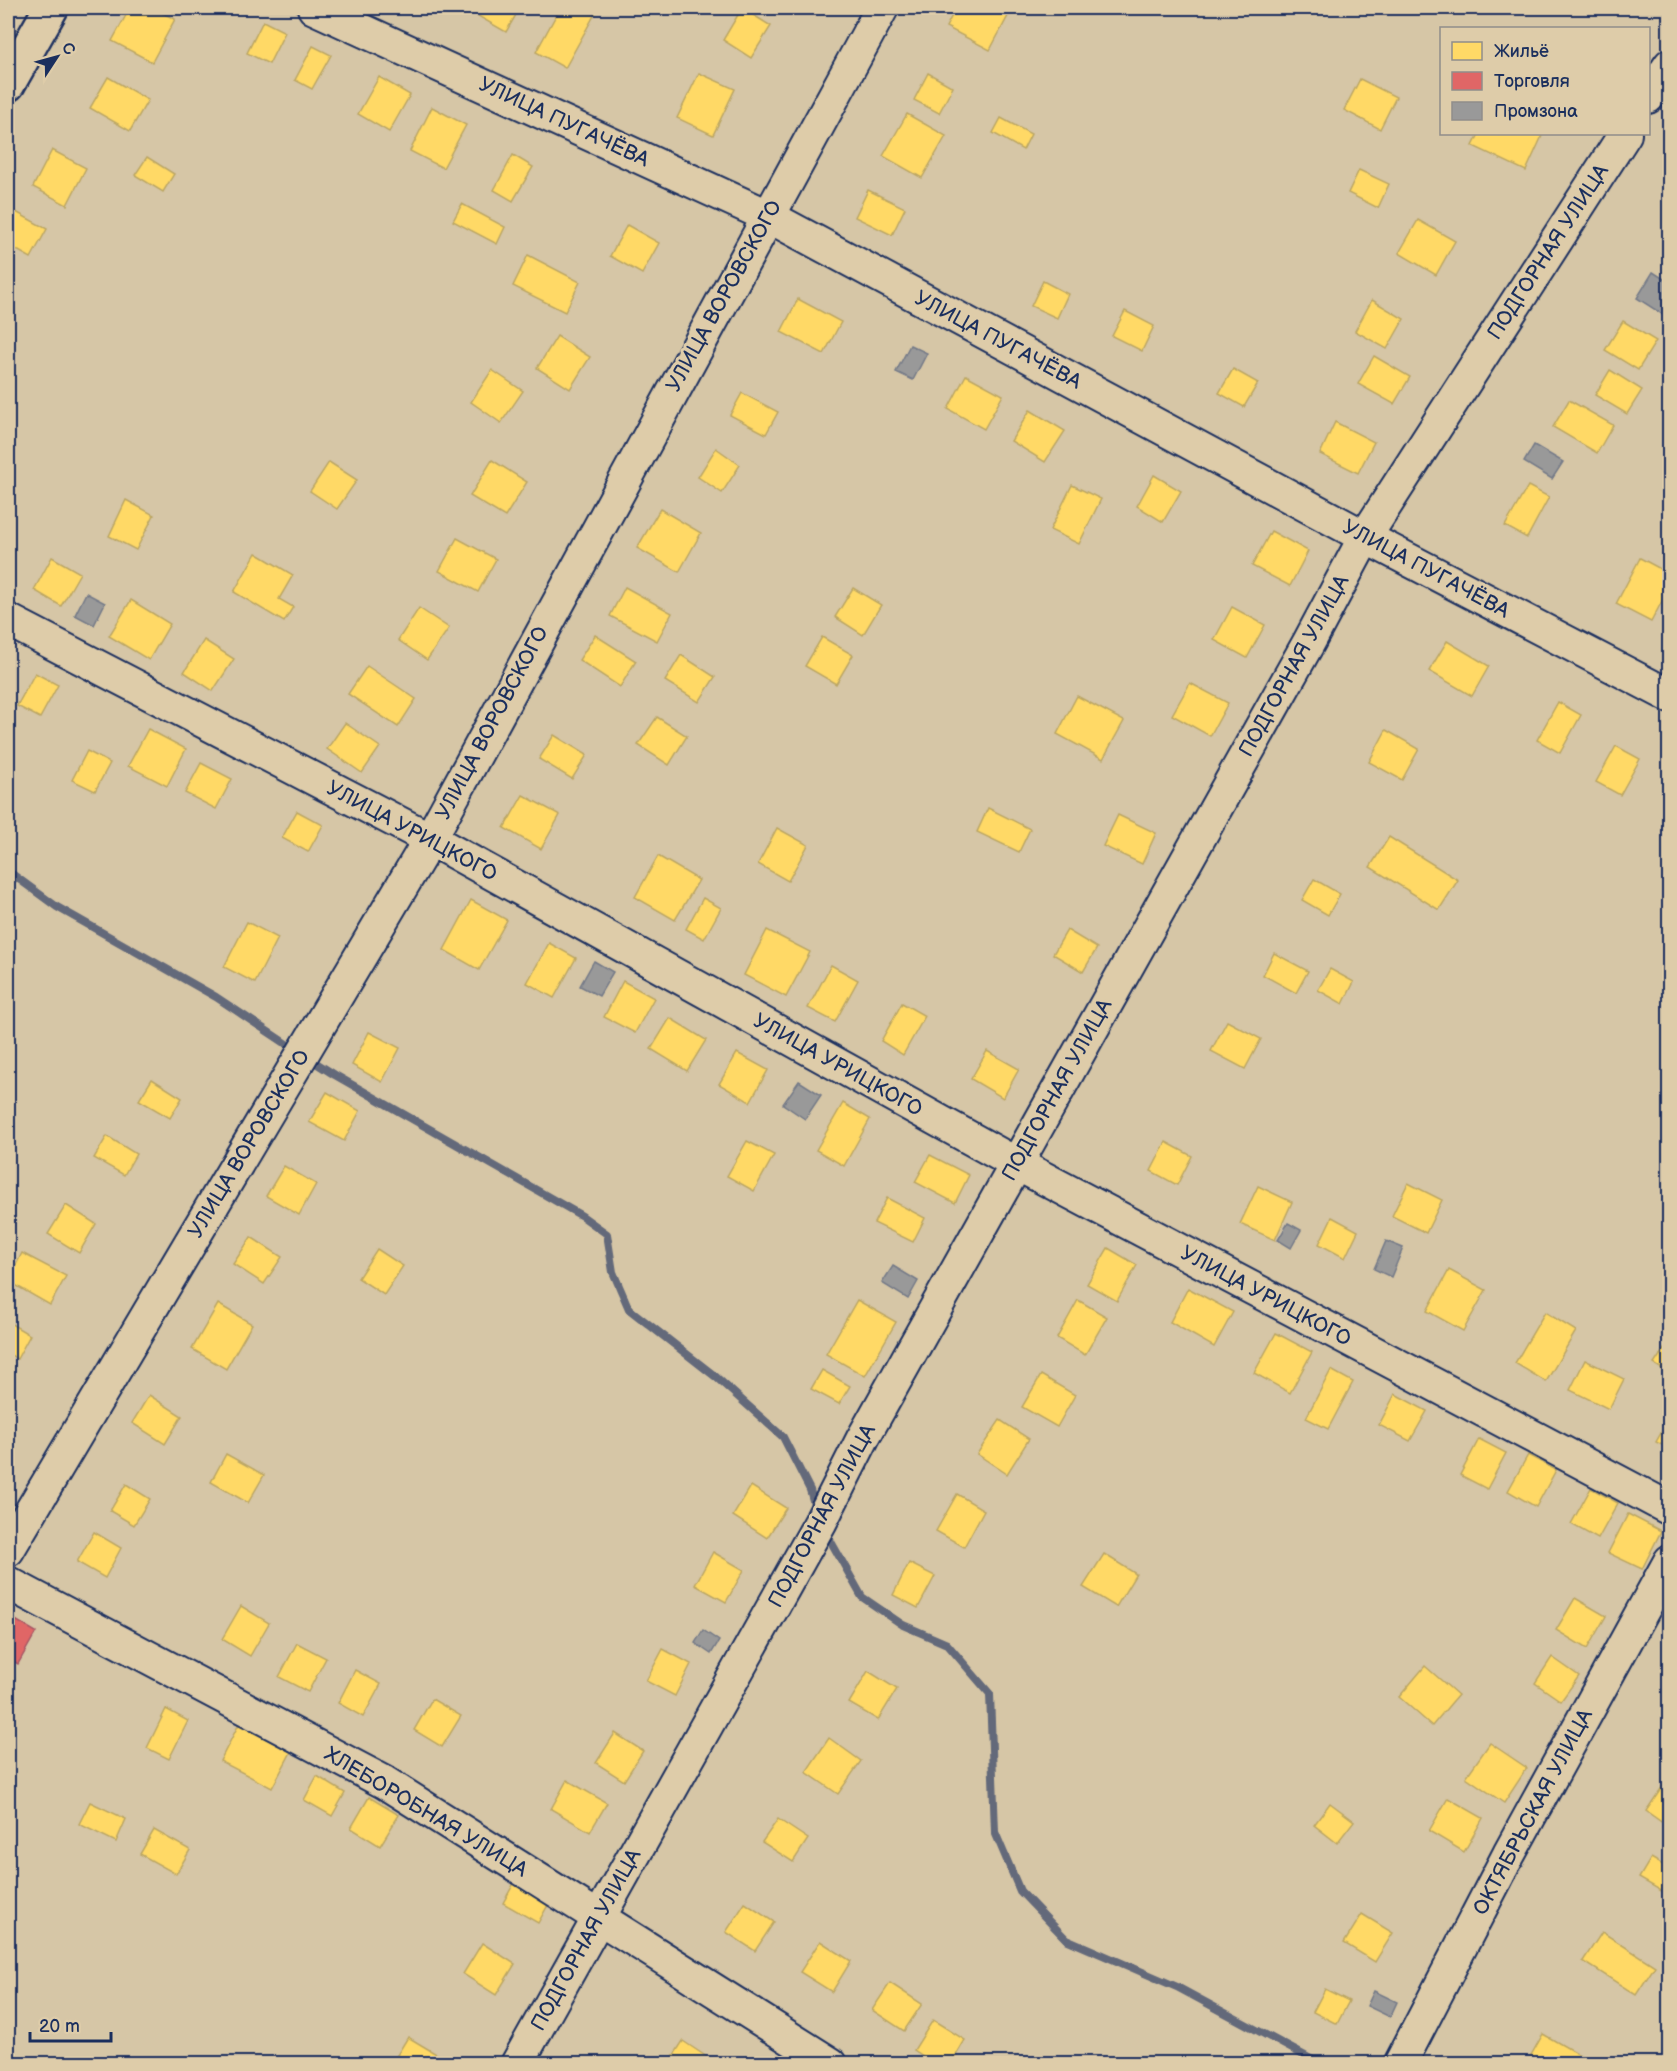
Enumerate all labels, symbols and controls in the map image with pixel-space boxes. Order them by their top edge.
north arrow [27,27,87,87]
legend [1440,27,1650,135]
text: С [57,39,79,59]
text: Жильё [1494,41,1549,62]
text: Торговля [1494,71,1570,92]
street label: УЛИЦА ПУГАЧЁВА [475,72,653,173]
text: Промзона [1494,101,1578,122]
street label: ПОДГОРНАЯ УЛИЦА [1482,159,1614,344]
street label: УЛИЦА ВОРОВСКОГО [661,196,787,396]
street label: УЛИЦА ПУГАЧЁВА [910,286,1086,395]
street label: УЛИЦА ПУГАЧЁВА [1338,515,1514,624]
street label: ПОДГОРНАЯ УЛИЦА [1234,570,1355,761]
street label: УЛИЦА ВОРОВСКОГО [430,622,554,824]
street label: УЛИЦА УРИЦКОГО [322,775,502,887]
street label: ПОДГОРНАЯ УЛИЦА [997,994,1118,1185]
street label: УЛИЦА УРИЦКОГО [749,1008,927,1122]
street label: УЛИЦА ВОРОВСКОГО [183,1045,315,1243]
street label: УЛИЦА УРИЦКОГО [1176,1240,1356,1352]
street label: ПОДГОРНАЯ УЛИЦА [763,1420,881,1612]
street label: ОКТЯБРЬСКАЯ УЛИЦА [1468,1705,1598,1919]
street label: ХЛЕБОРОБНАЯ УЛИЦА [320,1741,532,1883]
street label: ПОДГОРНАЯ УЛИЦА [526,1844,647,2035]
scale bar [30,2005,111,2043]
text: 20 m [39,2016,80,2037]

